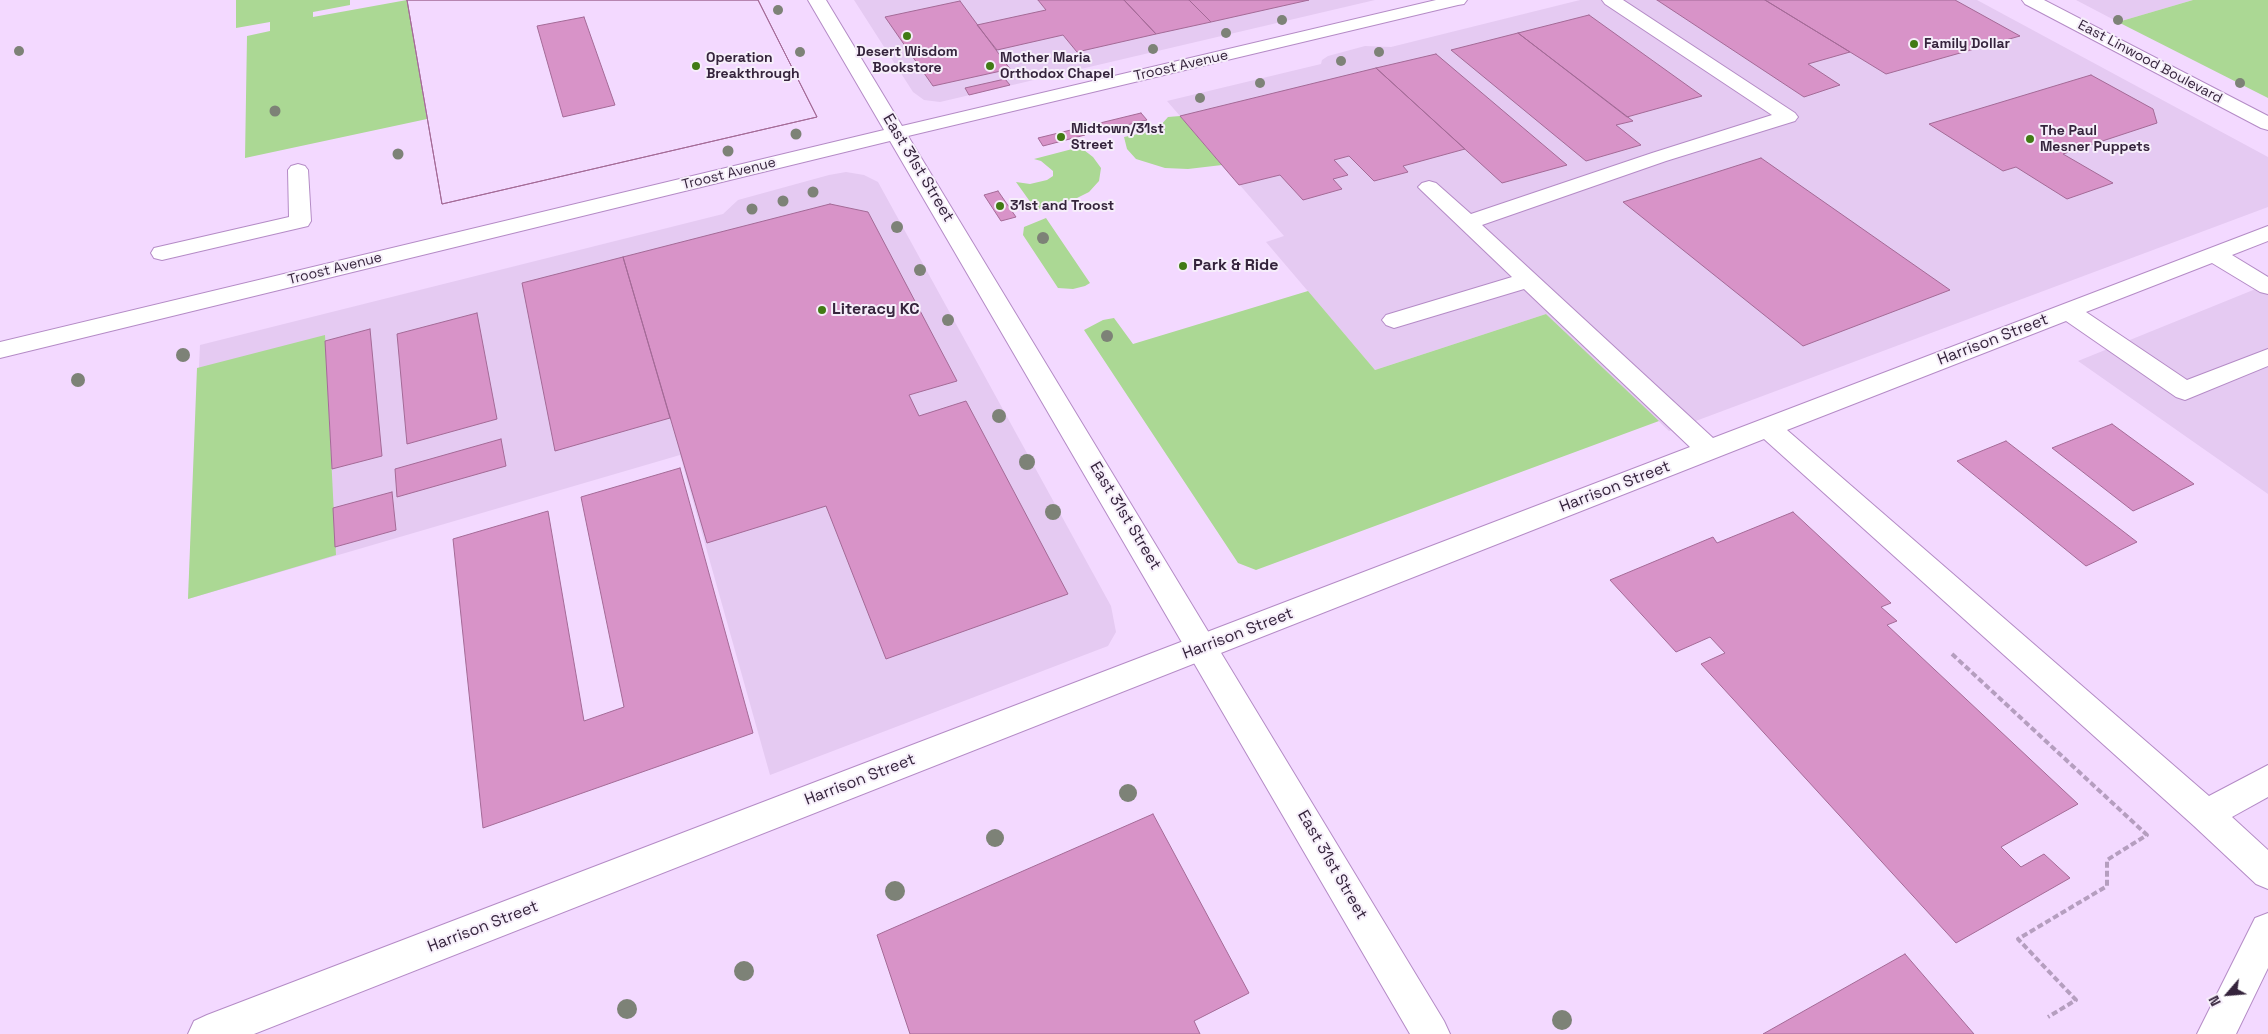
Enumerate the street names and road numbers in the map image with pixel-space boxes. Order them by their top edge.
street label: East Linwood Boulevard [2075,17,2225,107]
street label: Troost Avenue [1132,47,1230,85]
street label: East 31st Street [878,111,958,225]
street label: Troost Avenue [680,154,778,194]
street label: Troost Avenue [286,249,384,289]
street label: Harrison Street [1935,310,2051,370]
street label: Harrison Street [1557,457,1673,517]
street label: East 31st Street [1085,459,1165,573]
street label: Harrison Street [1180,604,1296,664]
street label: Harrison Street [802,750,918,810]
street label: East 31st Street [1293,807,1371,923]
street label: Harrison Street [425,897,541,957]

